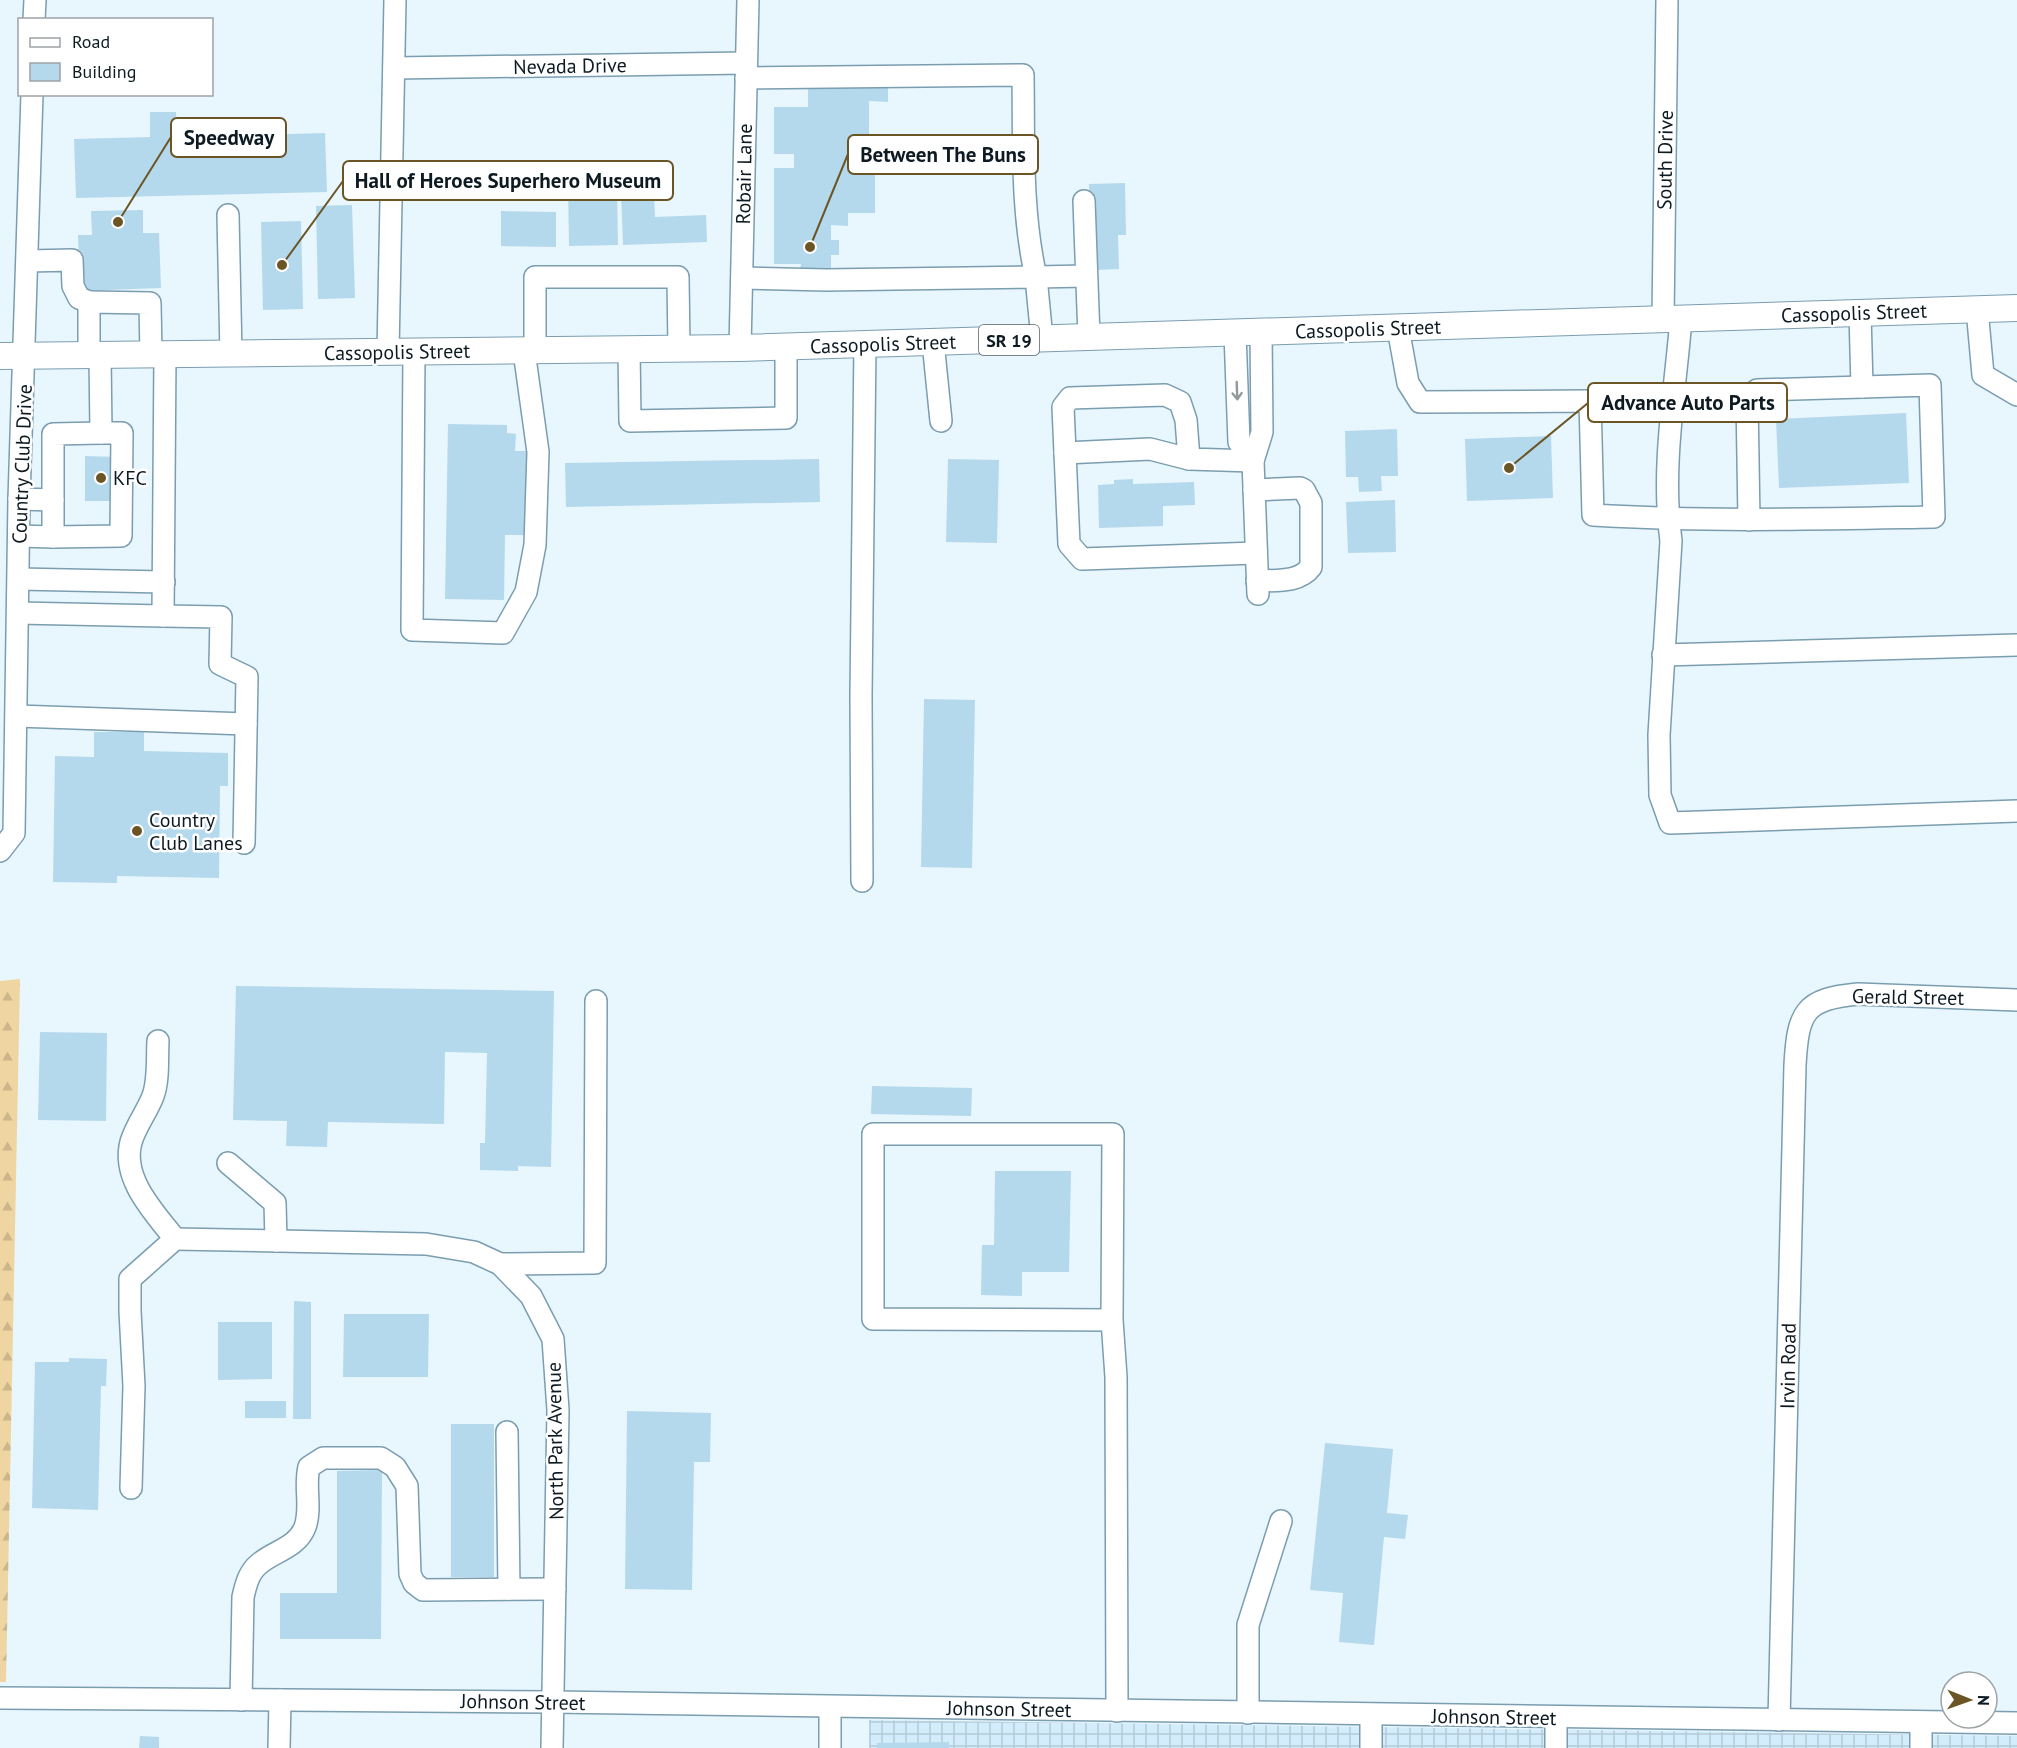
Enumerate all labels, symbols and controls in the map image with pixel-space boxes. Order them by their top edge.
legend [18,18,213,96]
text: Road [72,30,110,53]
street label: Nevada Drive [513,52,627,80]
text: Building [72,60,136,83]
street label: South Drive [1651,110,1679,210]
callout: Speedway [171,118,286,157]
street label: Robair Lane [730,123,758,225]
text: Speedway [184,124,275,151]
callout: Between The Buns [848,135,1038,174]
text: Between The Buns [860,141,1026,168]
callout: Hall of Heroes Superhero Museum [343,161,673,200]
text: Hall of Heroes Superhero Museum [355,167,661,194]
street label: Cassopolis Street [1781,297,1928,329]
street label: Cassopolis Street [1295,313,1442,345]
road number: SR 19 [979,325,1039,355]
street label: Cassopolis Street [810,328,957,360]
street label: Cassopolis Street [324,338,471,366]
one-way arrow [1232,381,1243,401]
callout: Advance Auto Parts [1588,383,1787,422]
street label: Country Club Drive [6,384,38,544]
text: Advance Auto Parts [1601,389,1775,416]
place label: KFC [113,465,147,491]
marker: KFC [94,471,108,485]
place label: Country Club Lanes [149,807,243,856]
marker: Country Club Lanes [130,824,144,838]
street label: Gerald Street [1852,983,1965,1011]
street label: Irvin Road [1774,1323,1802,1409]
street label: North Park Avenue [541,1362,569,1520]
north arrow [1939,1670,1999,1730]
street label: Johnson Street [459,1688,586,1716]
street label: Johnson Street [945,1695,1072,1723]
text: N [1974,1695,1994,1706]
street label: Johnson Street [1430,1703,1557,1731]

